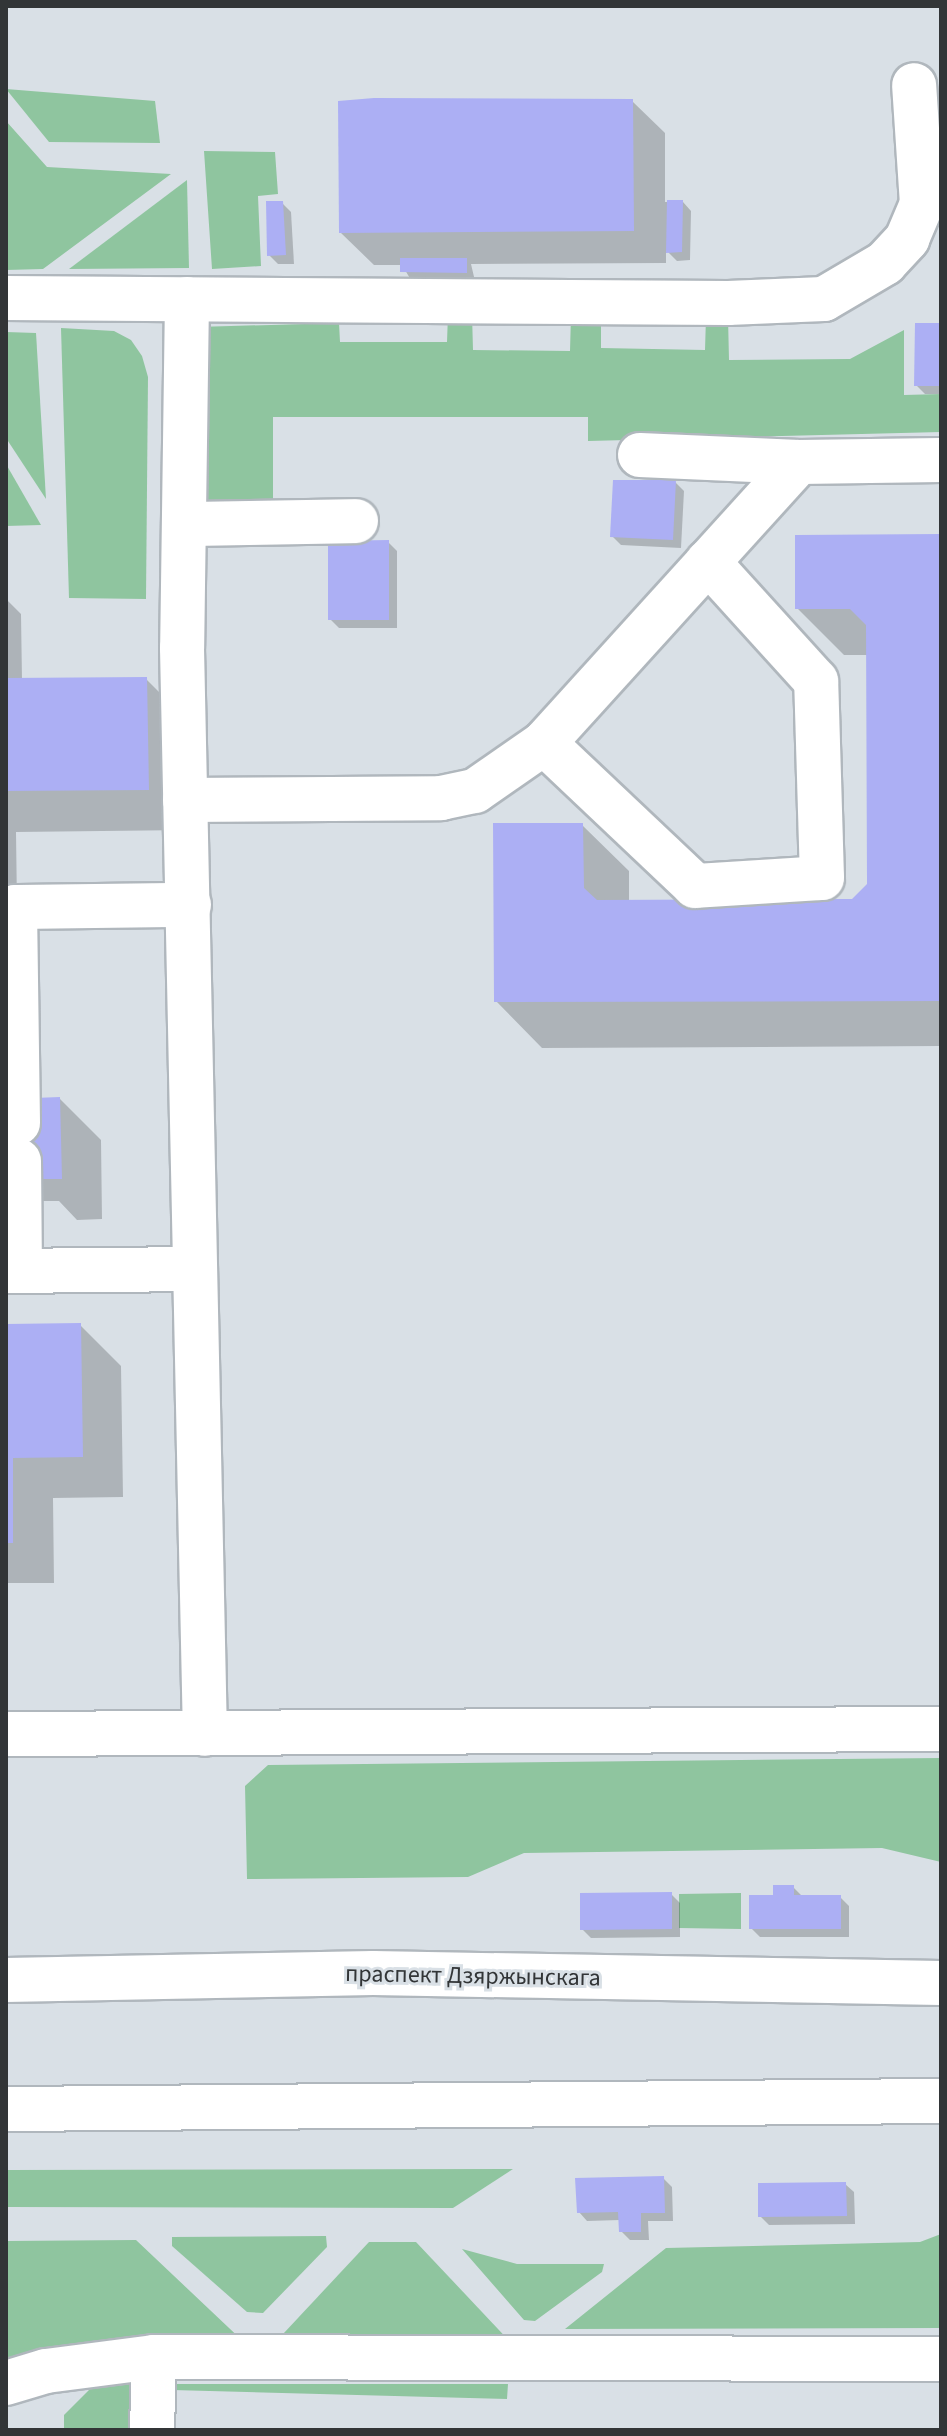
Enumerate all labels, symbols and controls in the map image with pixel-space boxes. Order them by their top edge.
street label: праспект Дзяржынскага [345,1959,601,1993]

